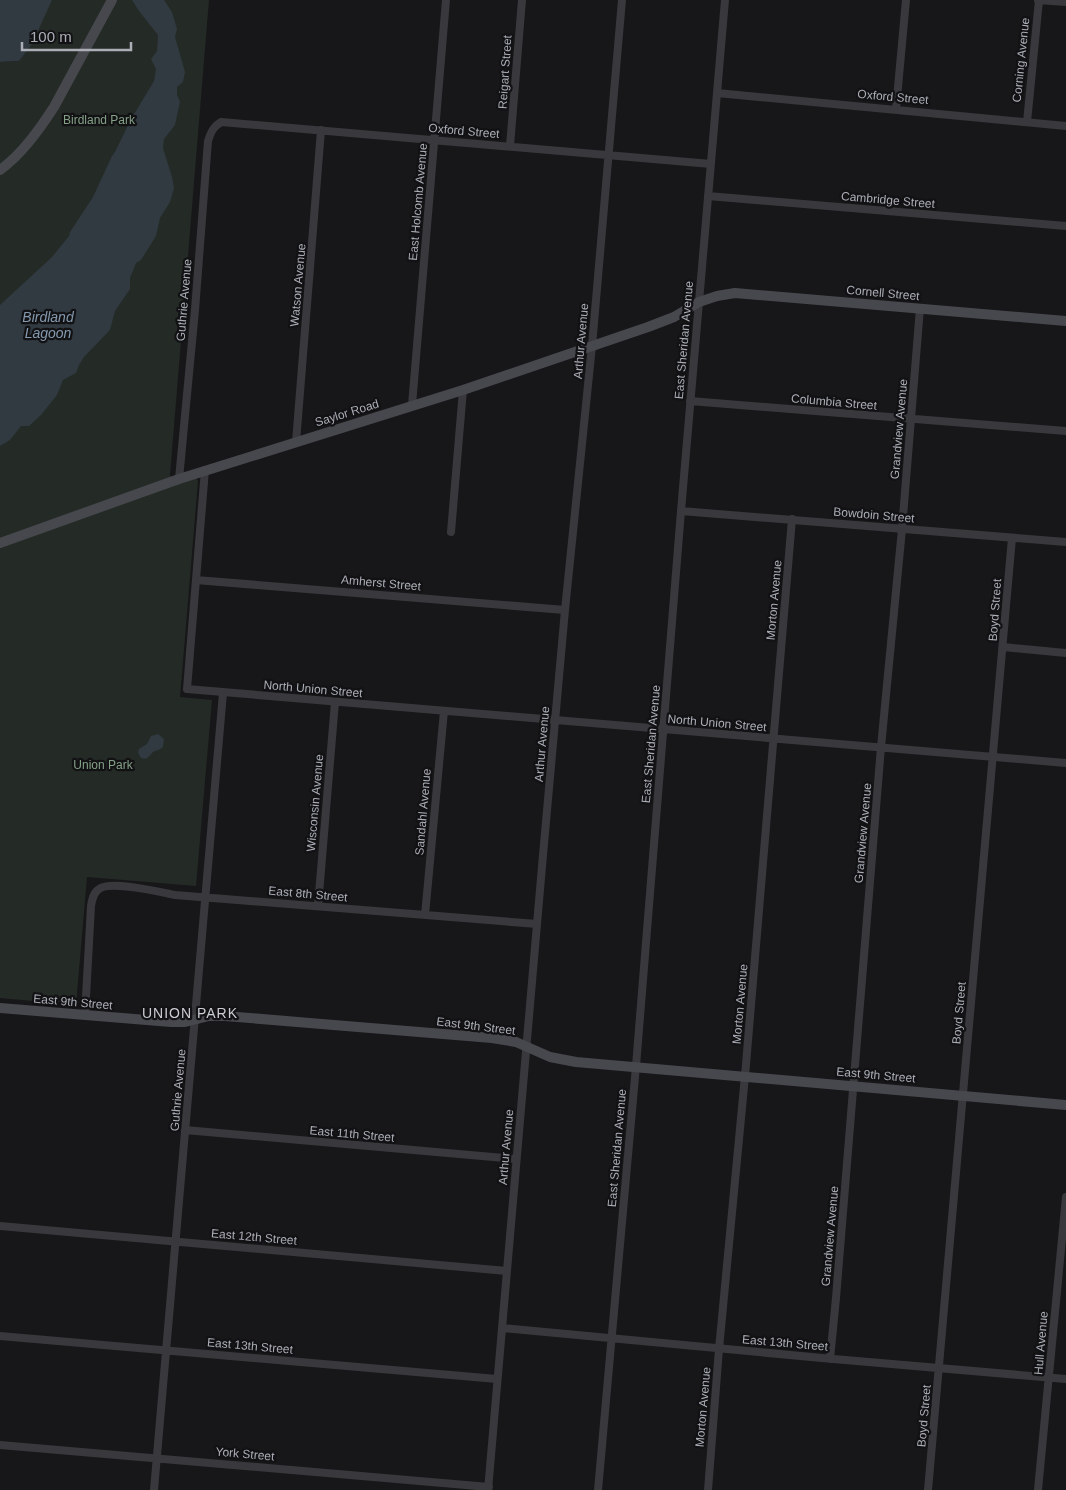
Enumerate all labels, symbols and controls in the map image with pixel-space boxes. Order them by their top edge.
street label: Corning Avenue [1010,17,1032,103]
scale bar [22,20,131,52]
text: 100 m [30,28,72,45]
street label: Reigart Street [495,34,515,109]
street label: Oxford Street [857,87,930,107]
park label: Birdland Park [63,113,136,127]
street label: Oxford Street [428,121,501,141]
street label: East Holcomb Avenue [406,142,430,261]
street label: Cambridge Street [841,189,936,211]
street label: Watson Avenue [287,243,309,327]
street label: Guthrie Avenue [173,258,195,342]
street label: East Sheridan Avenue [672,280,696,400]
street label: Cornell Street [846,283,921,303]
street label: Arthur Avenue [571,302,591,379]
water label: Birdland Lagoon [22,309,75,341]
street label: Grandview Avenue [888,378,910,480]
street label: Columbia Street [791,391,878,413]
street label: Saylor Road [313,397,381,429]
street label: Bowdoin Street [833,504,916,526]
street label: Morton Avenue [764,559,785,641]
street label: Amherst Street [341,573,422,594]
street label: Boyd Street [986,578,1004,642]
street label: North Union Street [263,678,364,700]
street label: East Sheridan Avenue [639,684,663,804]
street label: Arthur Avenue [532,705,552,782]
street label: North Union Street [667,712,768,734]
street label: Wisconsin Avenue [304,753,326,852]
park label: Union Park [73,758,134,772]
street label: Sandahl Avenue [412,768,434,856]
street label: Grandview Avenue [852,782,874,884]
street label: East 8th Street [268,884,349,904]
street label: Morton Avenue [730,963,751,1045]
street label: Boyd Street [949,980,969,1045]
street label: East 9th Street [33,992,114,1012]
district label: UNION PARK [142,1005,238,1021]
street label: East 9th Street [436,1014,517,1038]
street label: Guthrie Avenue [167,1048,189,1132]
street label: East 9th Street [836,1065,917,1085]
street label: East Sheridan Avenue [605,1088,629,1208]
street label: Arthur Avenue [496,1108,516,1185]
street label: East 11th Street [309,1123,396,1145]
street label: Grandview Avenue [819,1185,841,1287]
street label: East 12th Street [211,1226,298,1248]
street label: Hull Avenue [1031,1310,1051,1375]
street label: East 13th Street [742,1332,829,1354]
street label: East 13th Street [207,1335,294,1357]
street label: Morton Avenue [693,1366,714,1448]
street label: Boyd Street [914,1383,934,1448]
street label: York Street [215,1444,276,1464]

